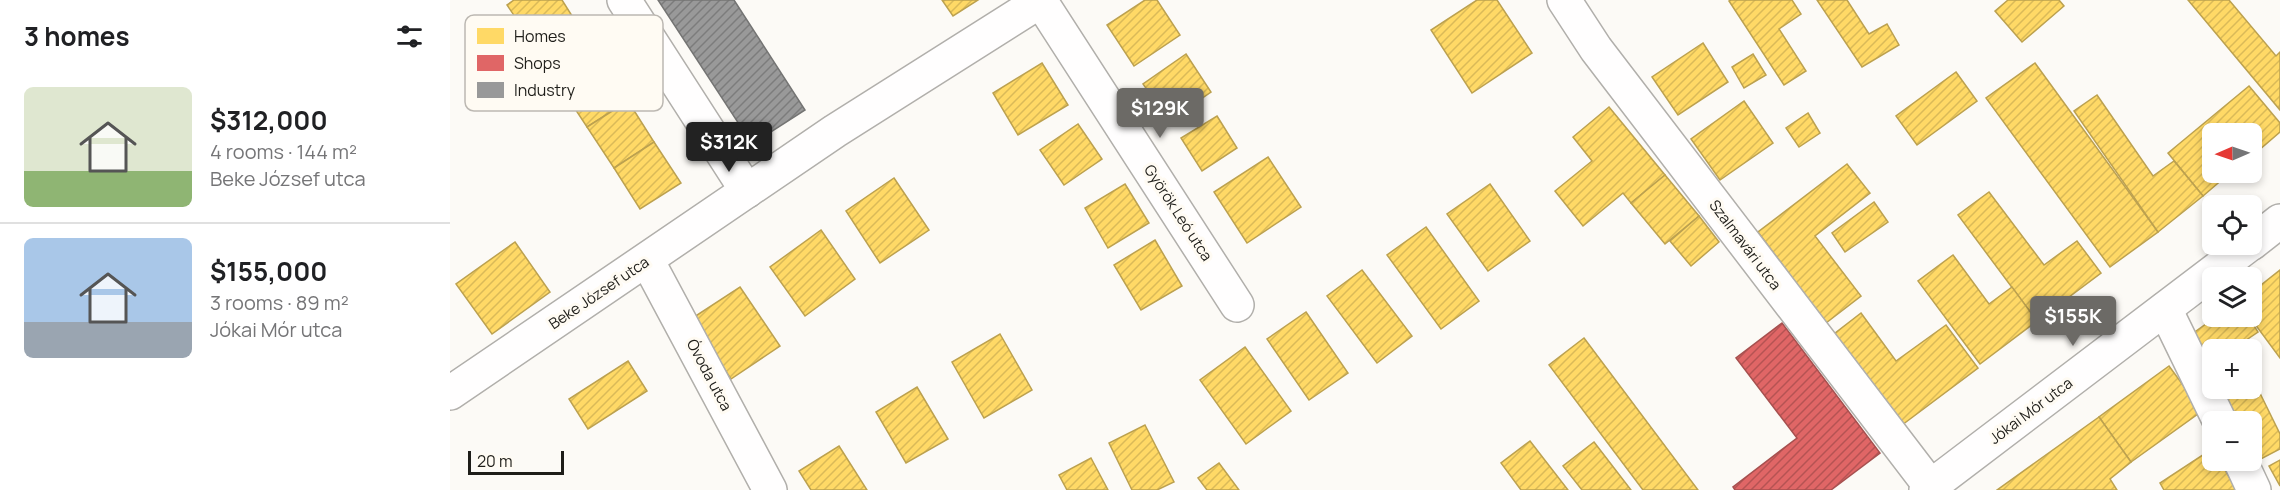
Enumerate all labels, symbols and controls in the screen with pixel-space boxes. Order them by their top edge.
legend [465,15,663,111]
text: 3 homes [24,18,130,54]
icon: filters [393,20,426,53]
text: Homes [514,25,566,47]
text: Shops [514,52,561,74]
text: Industry [514,79,576,101]
pin: $129K [1118,88,1202,139]
text: $129K [1131,94,1189,121]
text: $312,000 [210,102,328,138]
icon: home [72,111,144,183]
pin: $312K [687,122,771,173]
north arrow [2202,123,2262,183]
map controls [2202,123,2262,471]
text: $312K [700,128,758,155]
text: 4 rooms · 144 m² [210,138,357,165]
street label: Györök Leó utca [1139,160,1217,265]
text: Beke József utca [210,165,366,192]
street label: Szalmavári utca [1705,195,1786,294]
button: locate [2202,195,2262,255]
street label: Beke József utca [544,251,653,334]
text: $155,000 [210,253,327,289]
icon: home [72,262,144,334]
button: layers [2202,267,2262,327]
text: 3 rooms · 89 m² [210,289,349,316]
pin: $155K [2031,296,2115,347]
text: $155K [2044,302,2102,329]
text: Jókai Mór utca [210,316,342,343]
street label: Óvoda utca [682,335,737,414]
button: + [2202,339,2262,399]
street label: Jókai Mór utca [1985,372,2077,449]
button: − [2202,411,2262,471]
scale bar [468,448,564,476]
text: 20 m [477,450,513,472]

